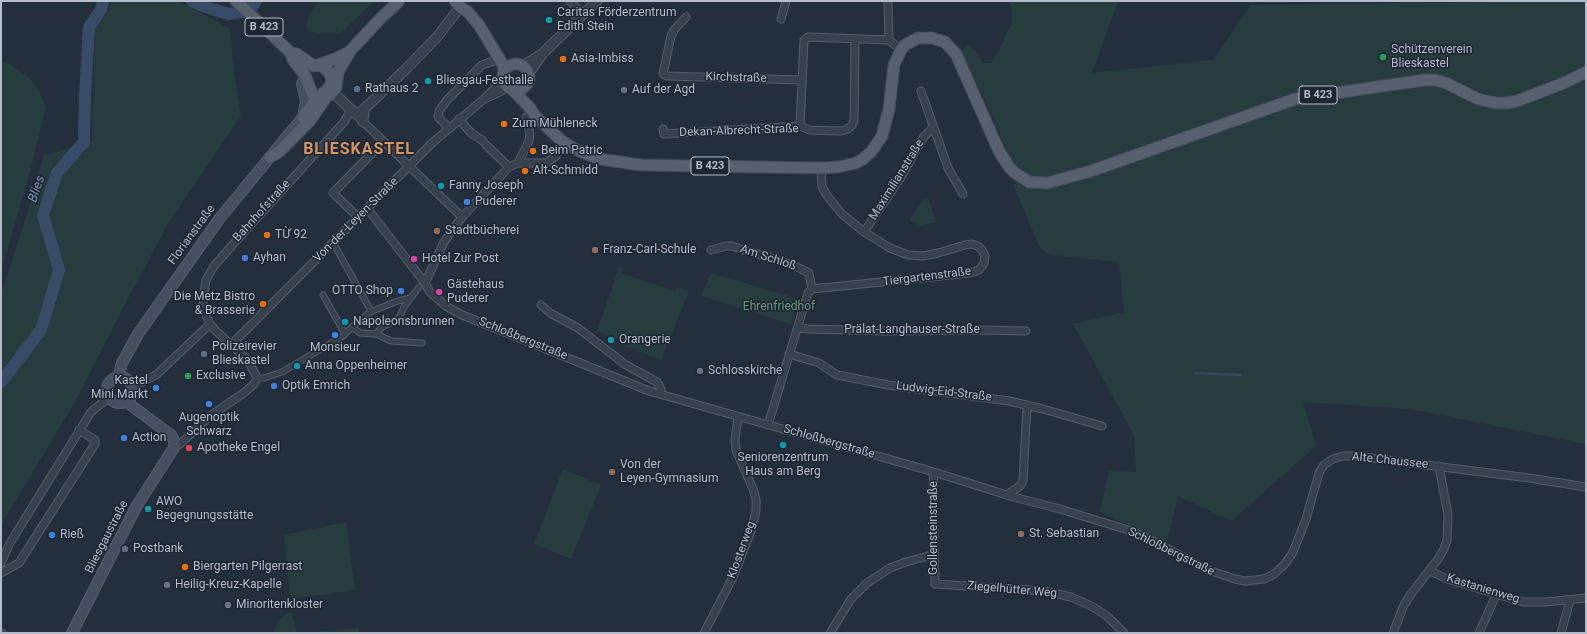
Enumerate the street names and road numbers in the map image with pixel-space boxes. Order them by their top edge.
road number: B 423 [245,18,283,36]
street label: Kirchstraße [705,70,767,86]
road number: B 423 [1299,86,1337,104]
street label: Dekan-Albrecht-Straße [679,122,799,140]
street label: Maximilianstraße [866,137,928,223]
road number: B 423 [691,157,729,175]
street label: Von-der-Leyen-Straße [311,175,401,265]
street label: Bahnhofstraße [230,177,294,245]
street label: Florianstraße [165,202,219,268]
street label: Am Schloß [738,242,798,274]
street label: Tiergartenstraße [882,264,972,290]
street label: Schloßbergstraße [476,315,570,363]
street label: Prälat-Langhauser-Straße [844,323,980,337]
street label: Ludwig-Eid-Straße [895,379,993,405]
street label: Schloßbergstraße [782,422,876,462]
street label: Alte Chaussee [1351,450,1429,472]
street label: Gollensteinstraße [927,481,941,575]
street label: Bliesgaustraße [82,498,132,576]
street label: Klosterweg [725,519,759,581]
street label: Schloßbergstraße [1125,525,1217,579]
street label: Kastanienweg [1445,571,1521,607]
street label: Ziegelhütter Weg [966,579,1058,601]

